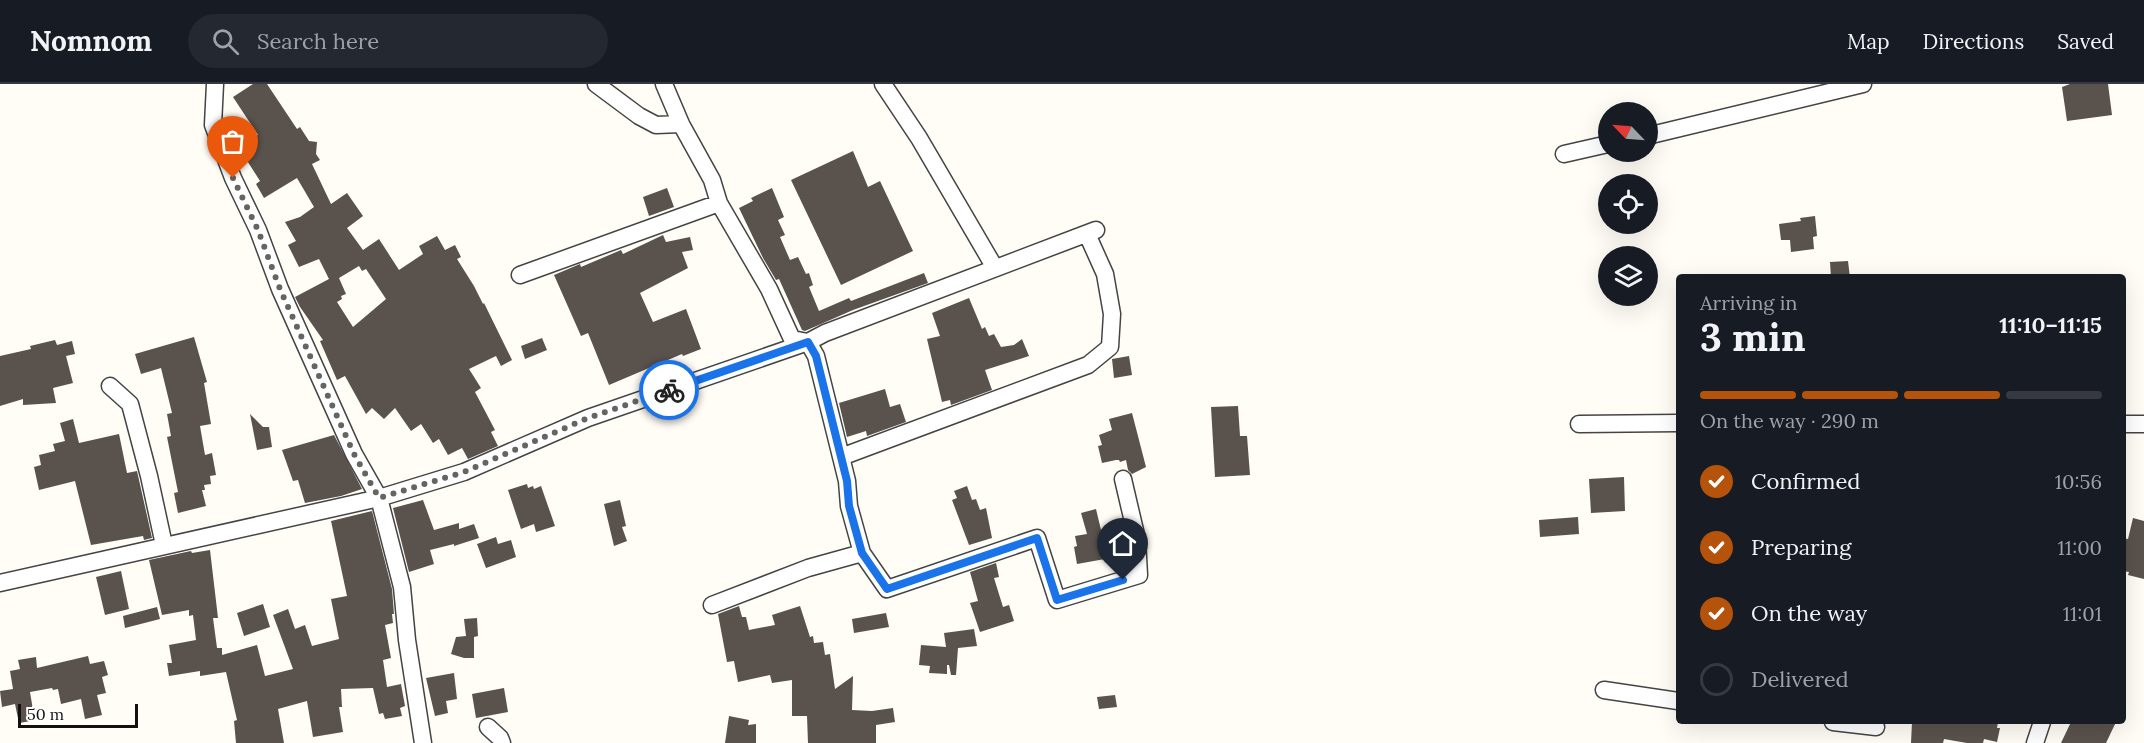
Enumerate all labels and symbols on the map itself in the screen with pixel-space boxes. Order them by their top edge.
north arrow [1598,102,1658,162]
pin [207,116,258,178]
courier [639,360,699,420]
pin [1097,518,1148,580]
scale bar [18,701,138,728]

